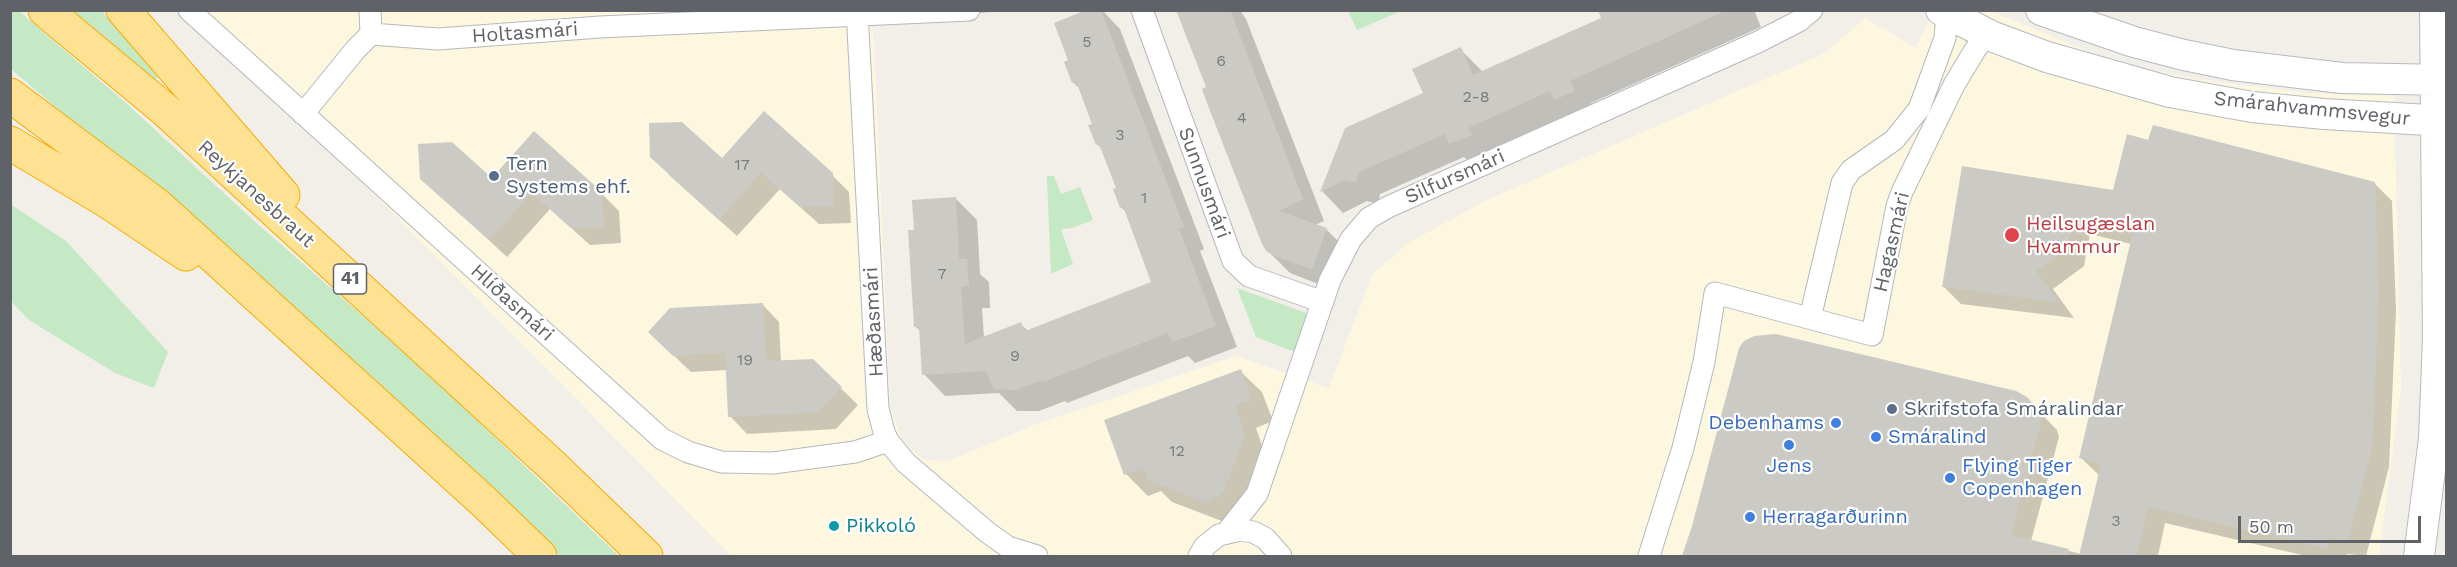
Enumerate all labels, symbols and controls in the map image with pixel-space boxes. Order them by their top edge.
street label: Holtasmári [471,17,579,49]
house number: 5 [1082,32,1092,52]
house number: 6 [1216,51,1226,71]
house number: 2-8 [1462,87,1490,107]
street label: Smárahvammsvegur [2213,87,2411,131]
house number: 4 [1237,108,1247,128]
street label: Sunnusmári [1173,124,1235,242]
house number: 3 [1115,125,1125,145]
street label: Reykjanesbraut [193,135,319,253]
street label: Silfursmári [1401,144,1509,210]
place label: Tern Systems ehf. [506,152,631,199]
house number: 17 [734,155,750,175]
marker: Tern Systems ehf. [487,169,501,183]
house number: 1 [1141,188,1147,208]
street label: Hagasmári [1869,189,1915,295]
place label: Heilsugæslan Hvammur [2026,212,2155,259]
marker: Heilsugæslan Hvammur [2003,226,2021,244]
street label: Hlíðasmári [465,259,559,347]
road number: 41 [334,264,366,294]
house number: 7 [938,264,946,284]
street label: Hæðasmári [859,266,889,378]
house number: 9 [1010,346,1020,366]
house number: 19 [737,350,753,370]
place label: Skrifstofa Smáralindar [1904,397,2124,421]
marker: Skrifstofa Smáralindar [1885,402,1899,416]
place label: Debenhams [1708,411,1824,435]
marker: Debenhams [1829,416,1843,430]
place label: Smáralind [1888,425,1987,449]
marker: Smáralind [1869,430,1883,444]
marker: Jens [1782,438,1796,452]
house number: 12 [1169,441,1185,461]
place label: Jens [1766,454,1812,478]
place label: Flying Tiger Copenhagen [1962,454,2082,501]
marker: Flying Tiger Copenhagen [1943,471,1957,485]
scale bar [2241,504,2424,542]
place label: Herragarðurinn [1762,505,1908,529]
marker: Herragarðurinn [1743,510,1757,524]
house number: 3 [2111,511,2121,531]
place label: Pikkoló [846,514,916,538]
text: 50 m [2249,516,2294,537]
marker: Pikkoló [827,519,841,533]

